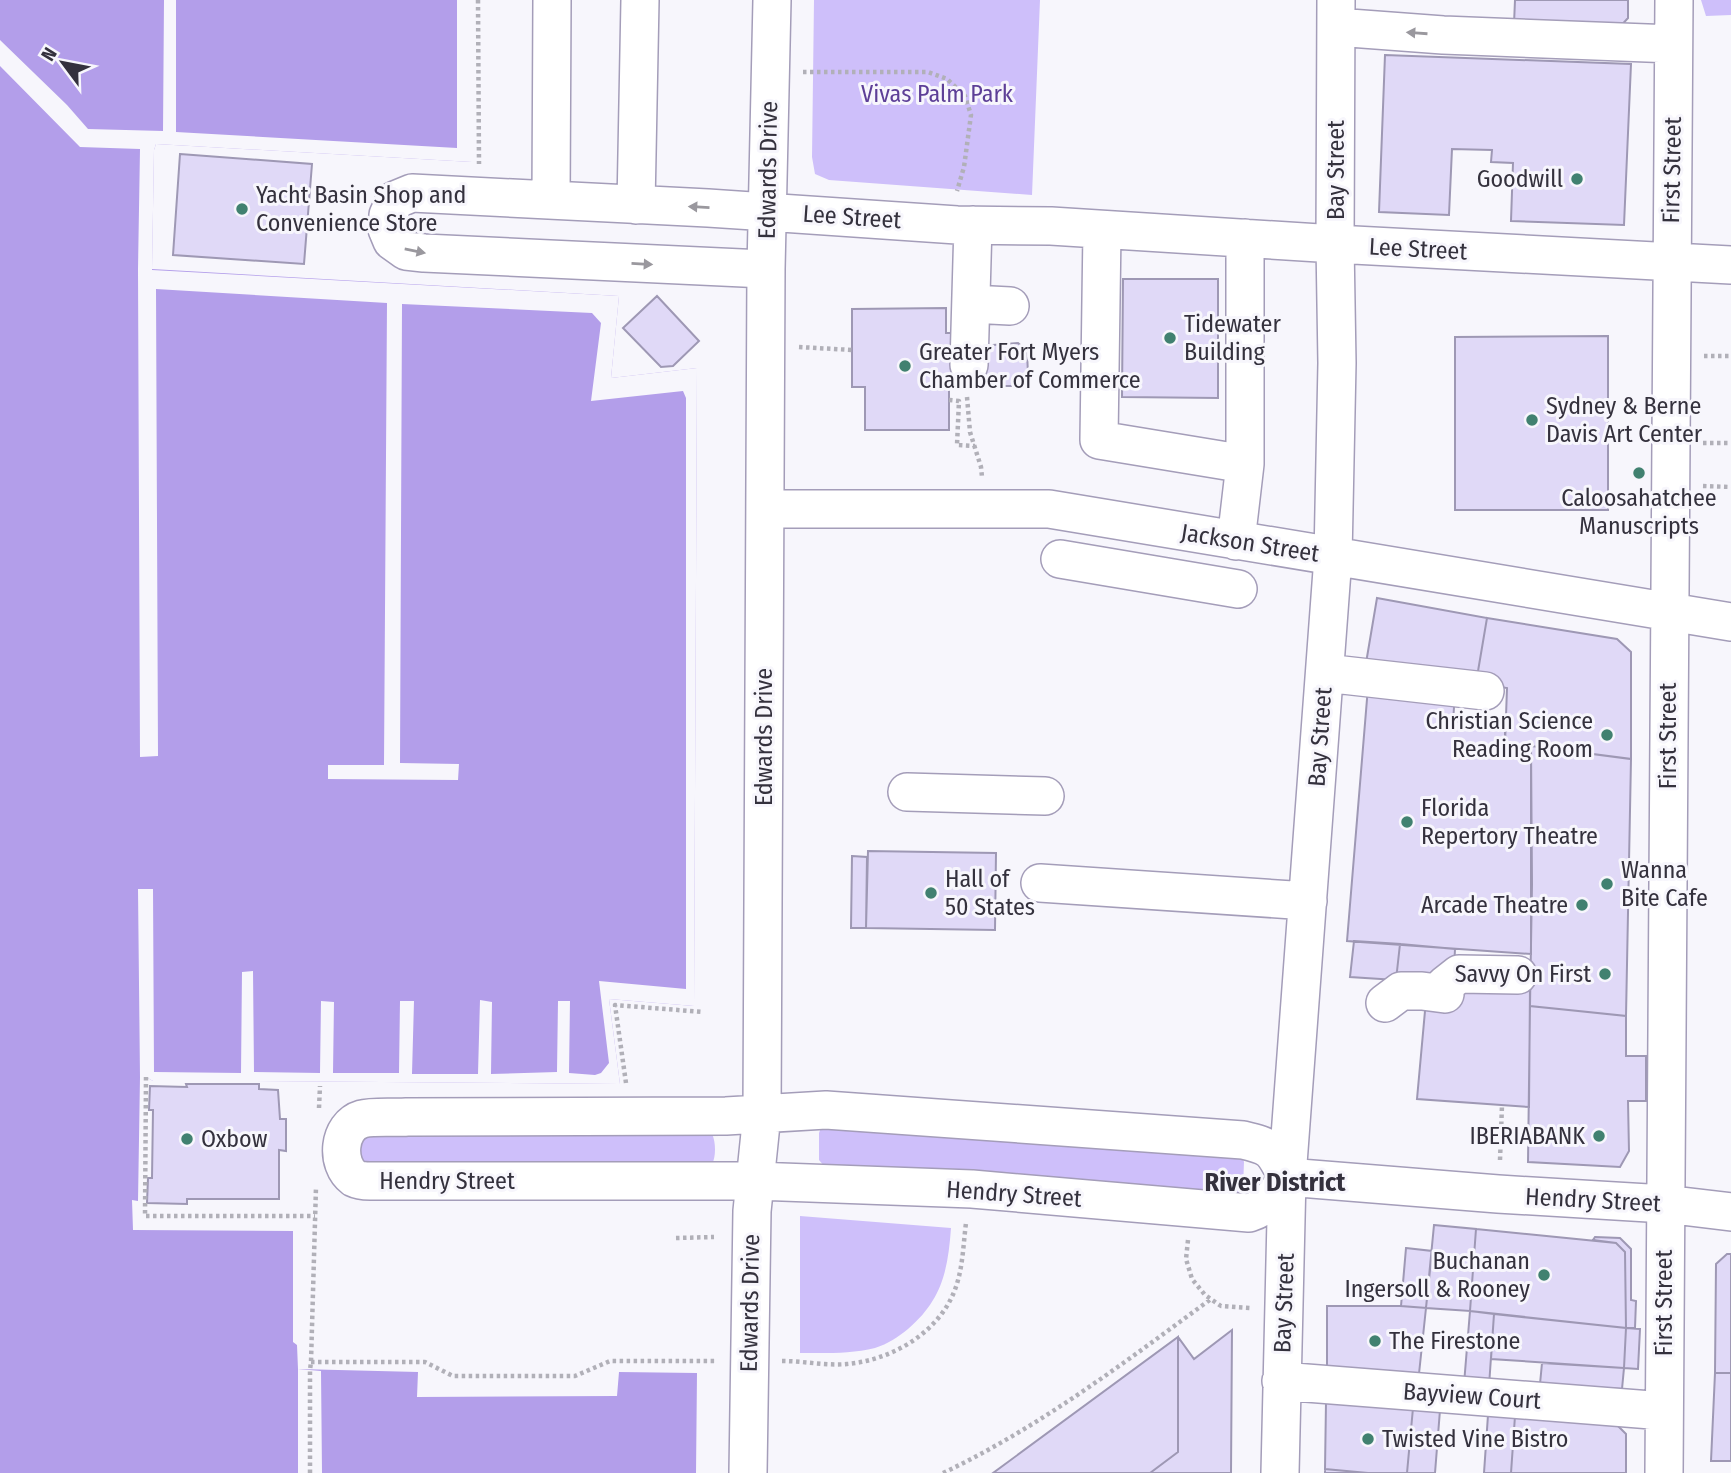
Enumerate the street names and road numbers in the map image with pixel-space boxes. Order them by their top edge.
street label: Edwards Drive [753,101,783,239]
street label: First Street [1657,116,1687,224]
street label: Bay Street [1322,120,1350,220]
street label: Lee Street [802,200,902,234]
street label: Lee Street [1368,232,1468,266]
street label: Jackson Street [1179,518,1321,568]
street label: Edwards Drive [750,668,778,806]
street label: First Street [1654,683,1682,789]
street label: Bay Street [1303,686,1337,788]
street label: Hendry Street [379,1167,515,1195]
street label: Hendry Street [945,1175,1083,1213]
street label: Hendry Street [1525,1182,1662,1218]
street label: Edwards Drive [735,1234,765,1372]
street label: First Street [1650,1250,1678,1356]
street label: Bay Street [1268,1252,1300,1353]
street label: Bayview Court [1402,1377,1542,1415]

